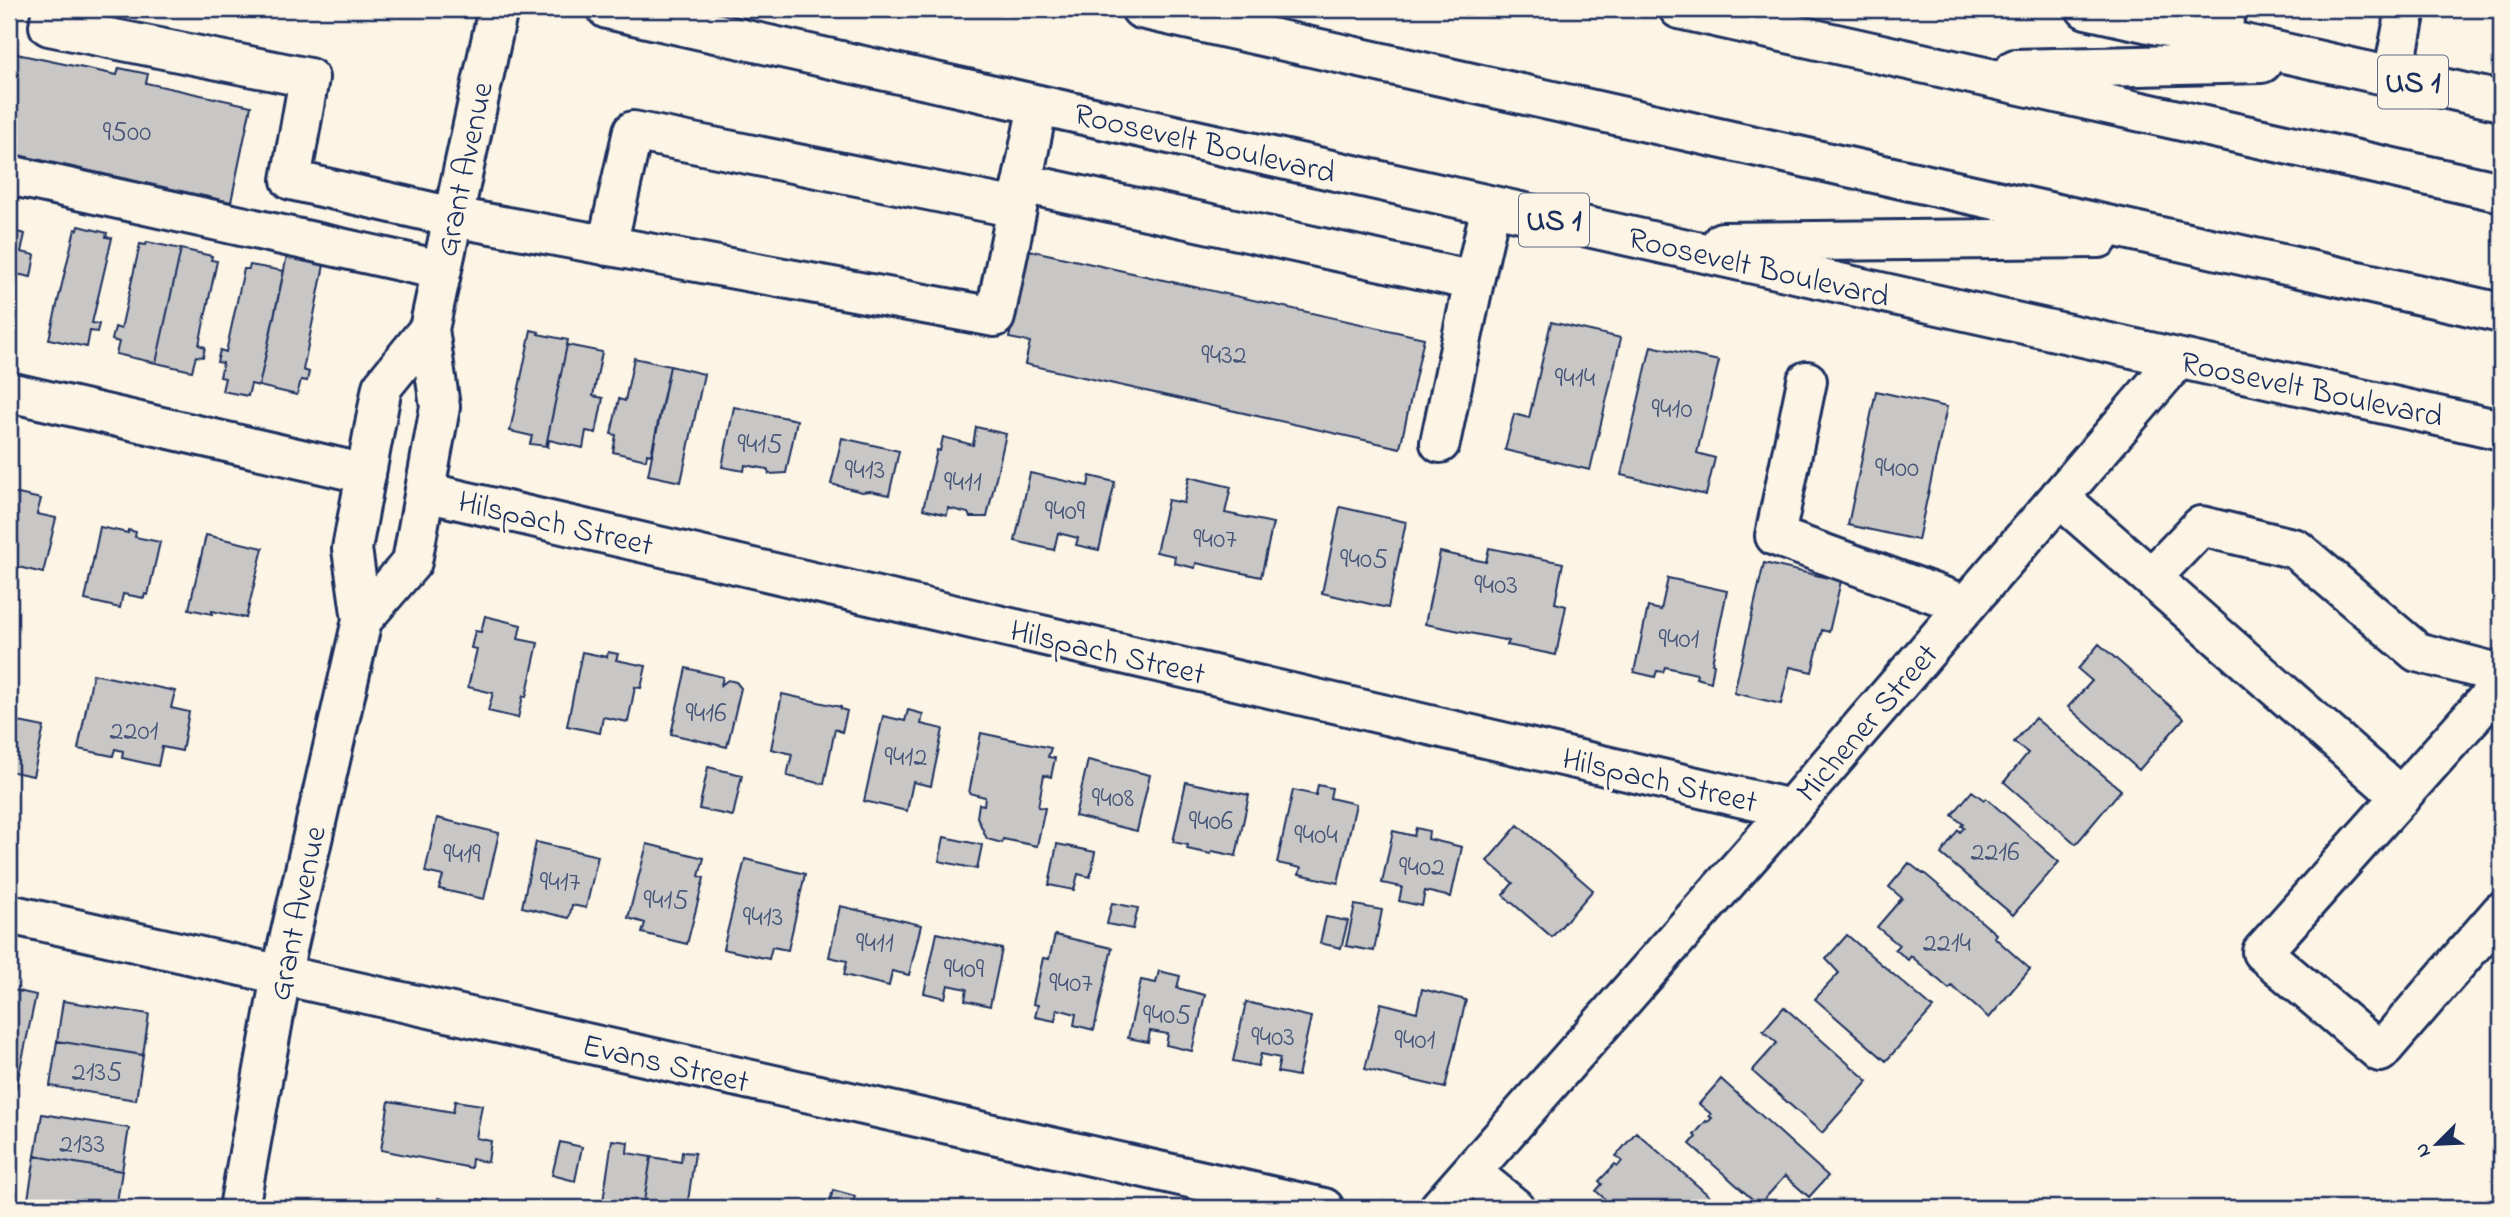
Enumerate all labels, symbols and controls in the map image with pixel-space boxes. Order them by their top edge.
road number: US 1 [2378,55,2448,108]
street label: Grant Avenue [425,77,508,261]
street label: Roosevelt Boulevard [1069,92,1340,198]
house number: 9500 [103,113,151,154]
road number: US 1 [1519,194,1589,246]
street label: Roosevelt Boulevard [1623,216,1894,322]
house number: 9432 [1201,336,1247,377]
street label: Roosevelt Boulevard [2176,341,2447,442]
house number: 9414 [1555,359,1596,400]
house number: 9410 [1652,390,1692,431]
house number: 9415 [738,425,782,466]
house number: 9400 [1875,449,1919,490]
house number: 9413 [845,451,885,492]
house number: 9411 [944,463,982,504]
street label: Hilspach Street [453,480,658,571]
house number: 9409 [1045,492,1086,533]
house number: 9407 [1193,520,1237,561]
house number: 9405 [1340,540,1388,581]
house number: 9403 [1474,566,1518,607]
street label: Hilspach Street [1005,609,1210,700]
house number: 9401 [1659,620,1700,661]
street label: Michener Street [1786,634,1951,814]
house number: 9416 [685,694,727,735]
house number: 2201 [110,712,159,753]
street label: Hilspach Street [1557,737,1762,828]
house number: 9412 [885,738,927,779]
house number: 9408 [1092,779,1134,820]
house number: 9406 [1189,802,1233,843]
house number: 9404 [1294,816,1338,857]
street label: Grant Avenue [258,821,341,1005]
house number: 2216 [1970,833,2020,874]
house number: 9419 [443,835,481,876]
house number: 9402 [1399,848,1445,889]
house number: 9417 [540,863,581,904]
house number: 9415 [644,881,688,922]
house number: 9413 [743,898,783,939]
house number: 9411 [856,924,894,965]
house number: 2214 [1923,924,1972,965]
house number: 9409 [944,950,985,991]
house number: 9407 [1049,964,1093,1005]
house number: 9405 [1143,996,1191,1037]
house number: 9403 [1251,1018,1295,1059]
house number: 9401 [1395,1021,1436,1062]
street label: Evans Street [577,1023,753,1107]
house number: 2135 [72,1053,122,1094]
north arrow [2402,1108,2472,1178]
house number: 2133 [59,1125,105,1166]
text: N [2409,1138,2439,1161]

